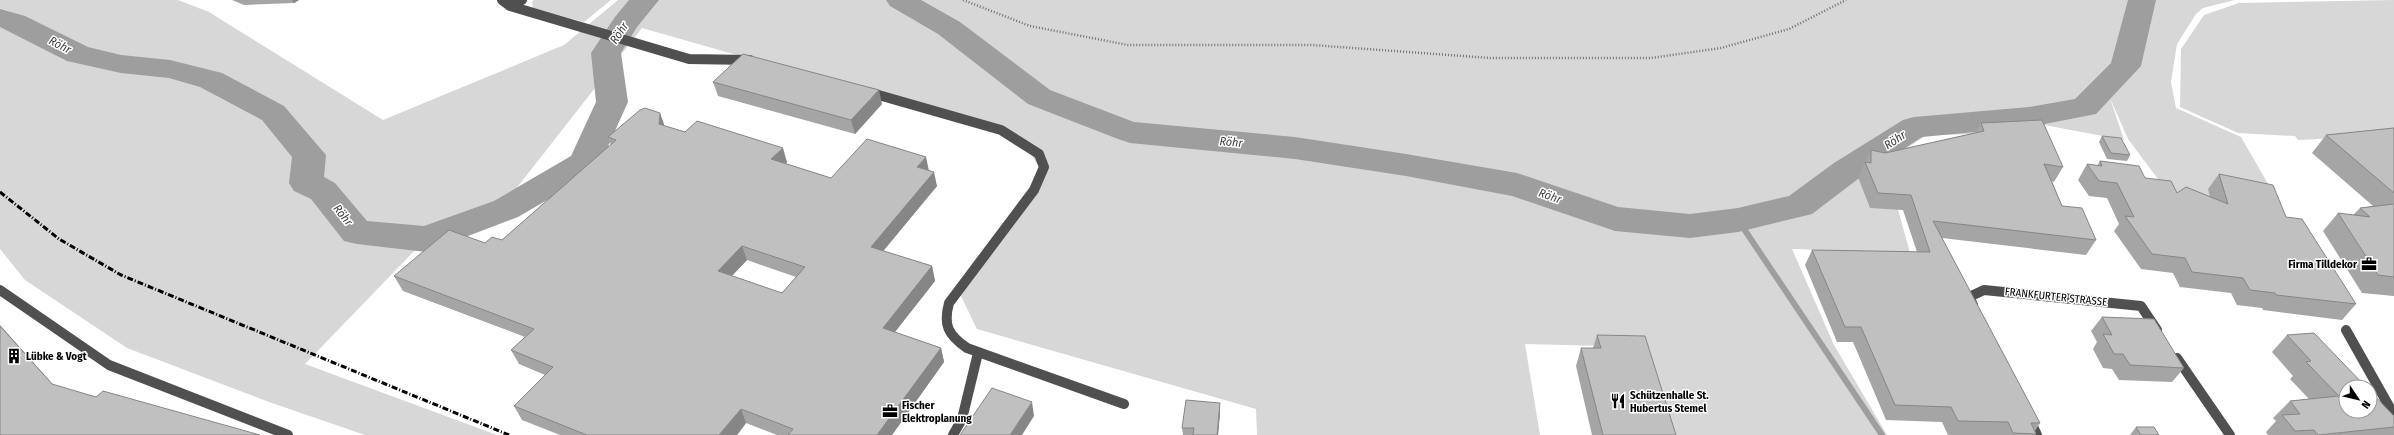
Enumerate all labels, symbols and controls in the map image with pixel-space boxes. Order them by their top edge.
water label: Röhr [607,19,632,46]
water label: Röhr [47,34,74,57]
water label: Röhr [1882,127,1909,152]
water label: Röhr [1219,134,1244,150]
water label: Röhr [1537,186,1564,207]
water label: Röhr [330,202,356,229]
office icon: Firma Tilldekor [2360,255,2378,273]
place label: Firma Tilldekor [2288,258,2358,271]
street label: FRANKFURTER STRASSE [2004,285,2108,309]
building icon: Lübke & Vogt [5,347,23,365]
place label: Lübke & Vogt [26,350,87,363]
north arrow [2338,379,2378,419]
place label: Schützenhalle St. Hubertus Stemel [1630,389,1709,415]
restaurant icon: Schützenhalle St. Hubertus Stemel [1609,392,1627,410]
text: N [2359,398,2373,411]
place label: Fischer Elektroplanung [902,399,972,425]
office icon: Fischer Elektroplanung [881,402,899,420]

